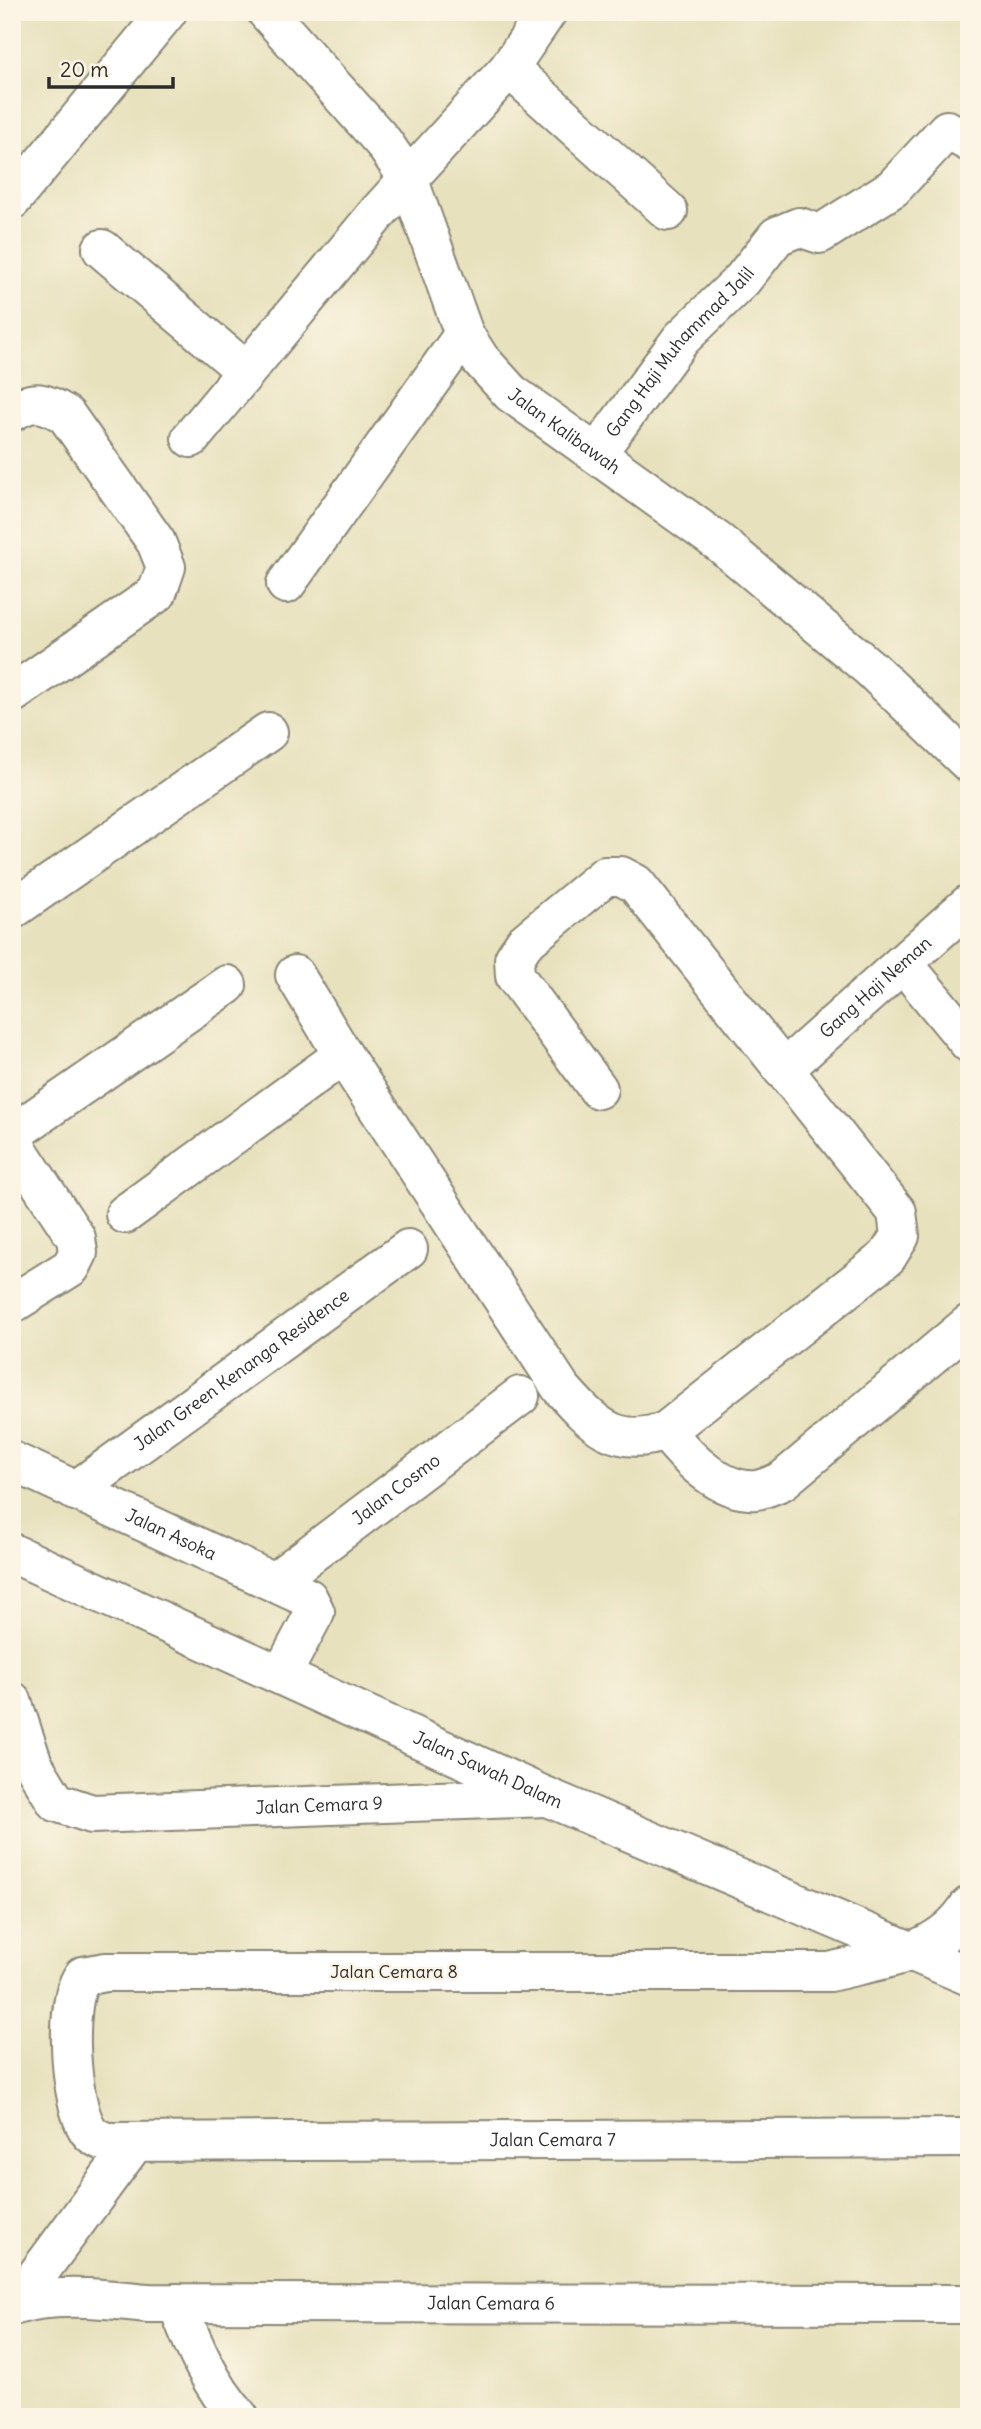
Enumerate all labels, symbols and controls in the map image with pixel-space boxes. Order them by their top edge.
scale bar [49,46,173,90]
text: 20 m [60,56,109,83]
street label: Gang Haji Muhammad Jalil [601,262,759,442]
street label: Jalan Kalibawah [504,383,625,479]
street label: Gang Haji Neman [814,931,936,1043]
street label: Jalan Green Kenanga Residence [129,1284,354,1455]
street label: Jalan Cosmo [347,1448,445,1530]
street label: Jalan Asoka [122,1503,220,1565]
street label: Jalan Sawah Dalam [410,1726,566,1813]
street label: Jalan Cemara 9 [255,1791,383,1819]
street label: Jalan Cemara 8 [330,1960,458,1983]
street label: Jalan Cemara 7 [490,2128,616,2151]
street label: Jalan Cemara 6 [427,2291,555,2314]

